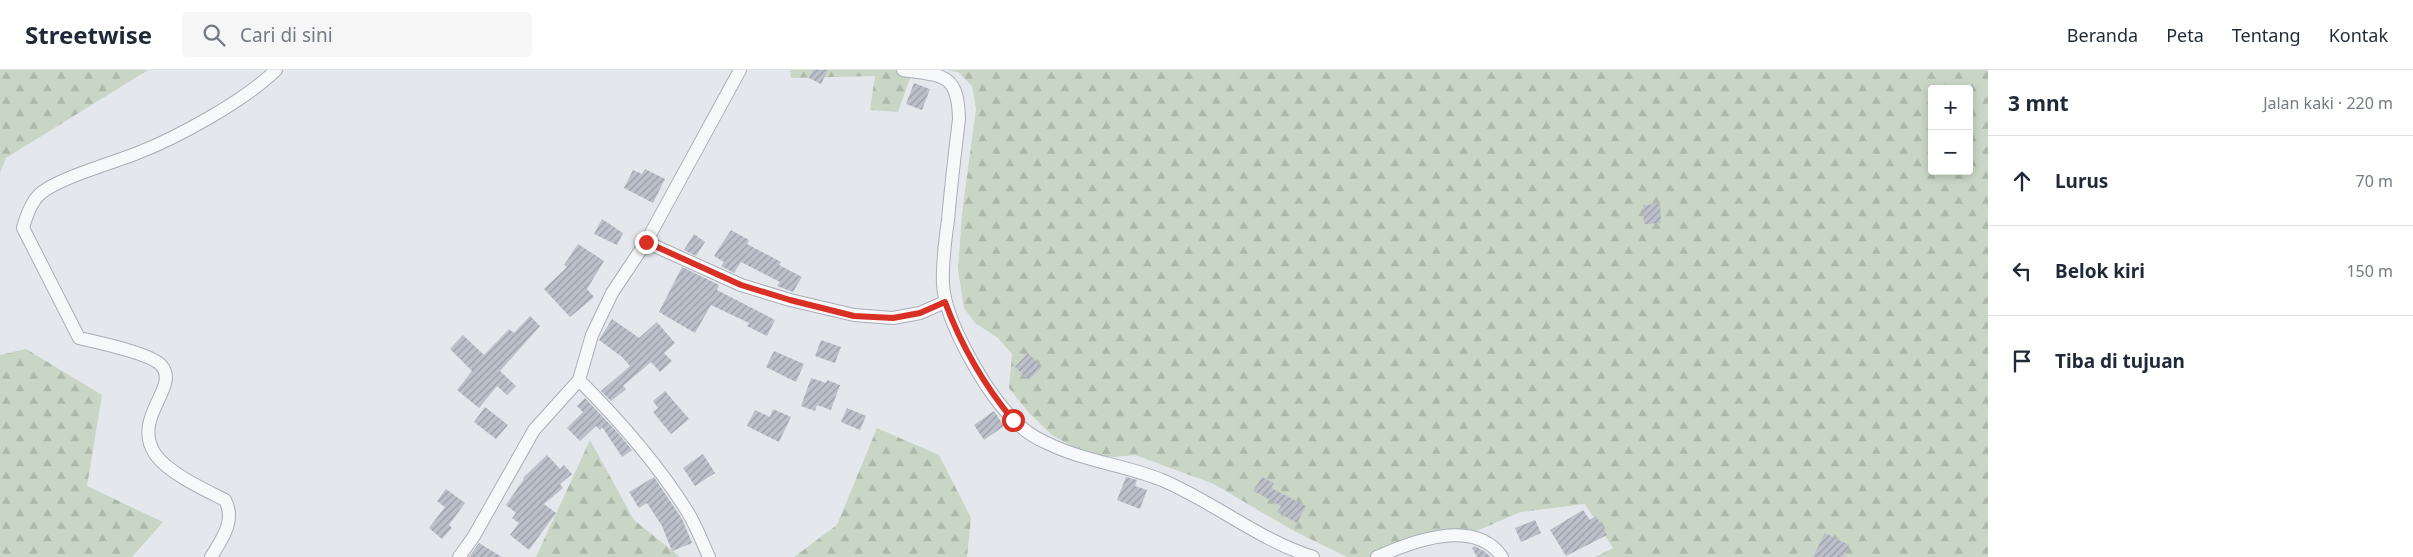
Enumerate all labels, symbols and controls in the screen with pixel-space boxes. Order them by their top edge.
search box [182,12,532,57]
text: Streetwise [25,18,152,51]
icon: search [200,21,228,49]
text: Cari di sini [240,22,333,48]
text: Beranda [2067,23,2138,47]
text: Peta [2166,23,2204,47]
text: Tentang [2232,23,2301,47]
text: Kontak [2329,23,2388,47]
map controls [1928,85,1973,175]
button: + [1928,85,1973,130]
text: 3 mnt [2008,89,2069,117]
text: Jalan kaki · 220 m [2263,92,2393,114]
button: − [1928,130,1973,175]
icon: ahead [2008,167,2036,195]
text: Lurus [2055,168,2108,194]
text: 70 m [2356,170,2393,192]
route end [635,231,658,254]
icon: left [2008,257,2036,285]
text: Belok kiri [2055,258,2145,284]
text: 150 m [2346,260,2393,282]
icon: arrive [2008,347,2036,375]
text: Tiba di tujuan [2055,348,2185,374]
route start [1002,409,1025,432]

